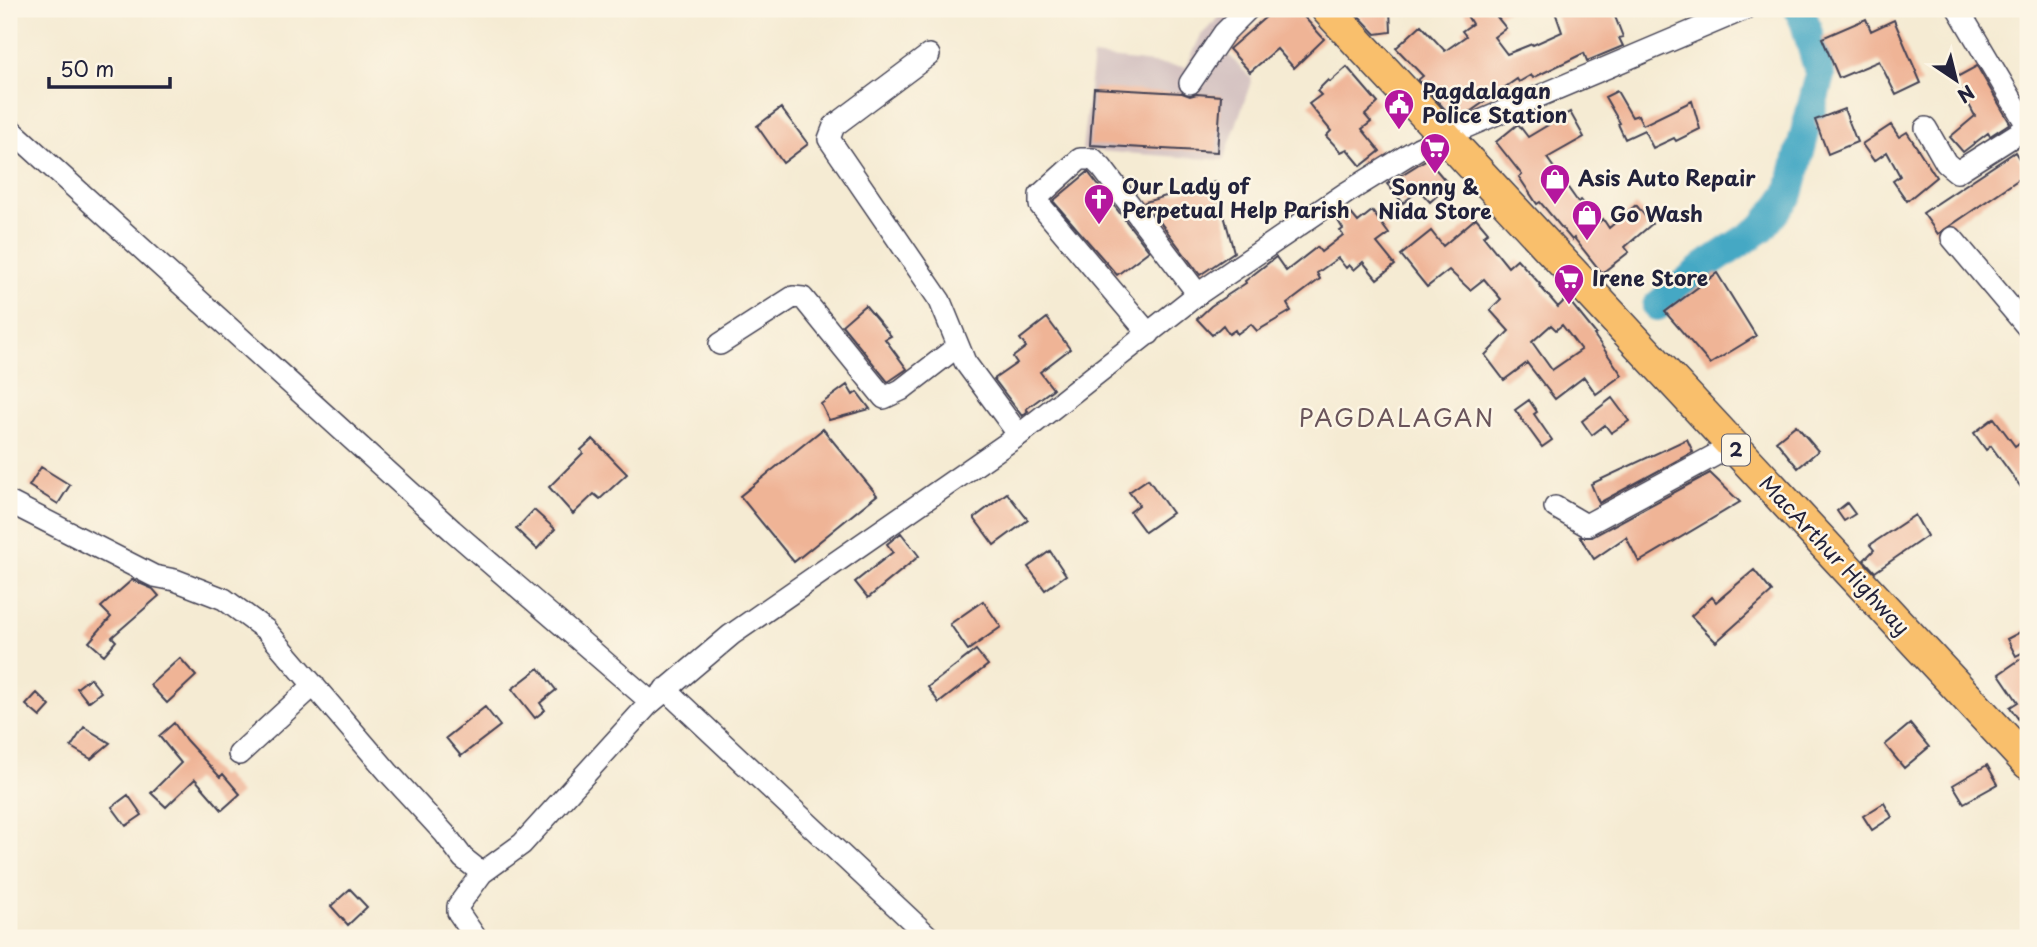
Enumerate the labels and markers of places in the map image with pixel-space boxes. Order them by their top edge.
place label: Pagdalagan Police Station [1422,74,1568,130]
public building icon: Pagdalagan Police Station [1382,87,1416,131]
supermarket icon: Sonny & Nida Store [1418,131,1452,175]
place label: Asis Auto Repair [1578,161,1756,193]
shop icon: Asis Auto Repair [1538,162,1572,206]
place label: Our Lady of Perpetual Help Parish [1122,169,1350,225]
place label: Sonny & Nida Store [1378,170,1492,226]
church icon: Our Lady of Perpetual Help Parish [1082,182,1116,226]
place label: Go Wash [1610,197,1703,229]
shop icon: Go Wash [1570,198,1604,242]
place label: Irene Store [1592,261,1708,293]
supermarket icon: Irene Store [1552,262,1586,306]

